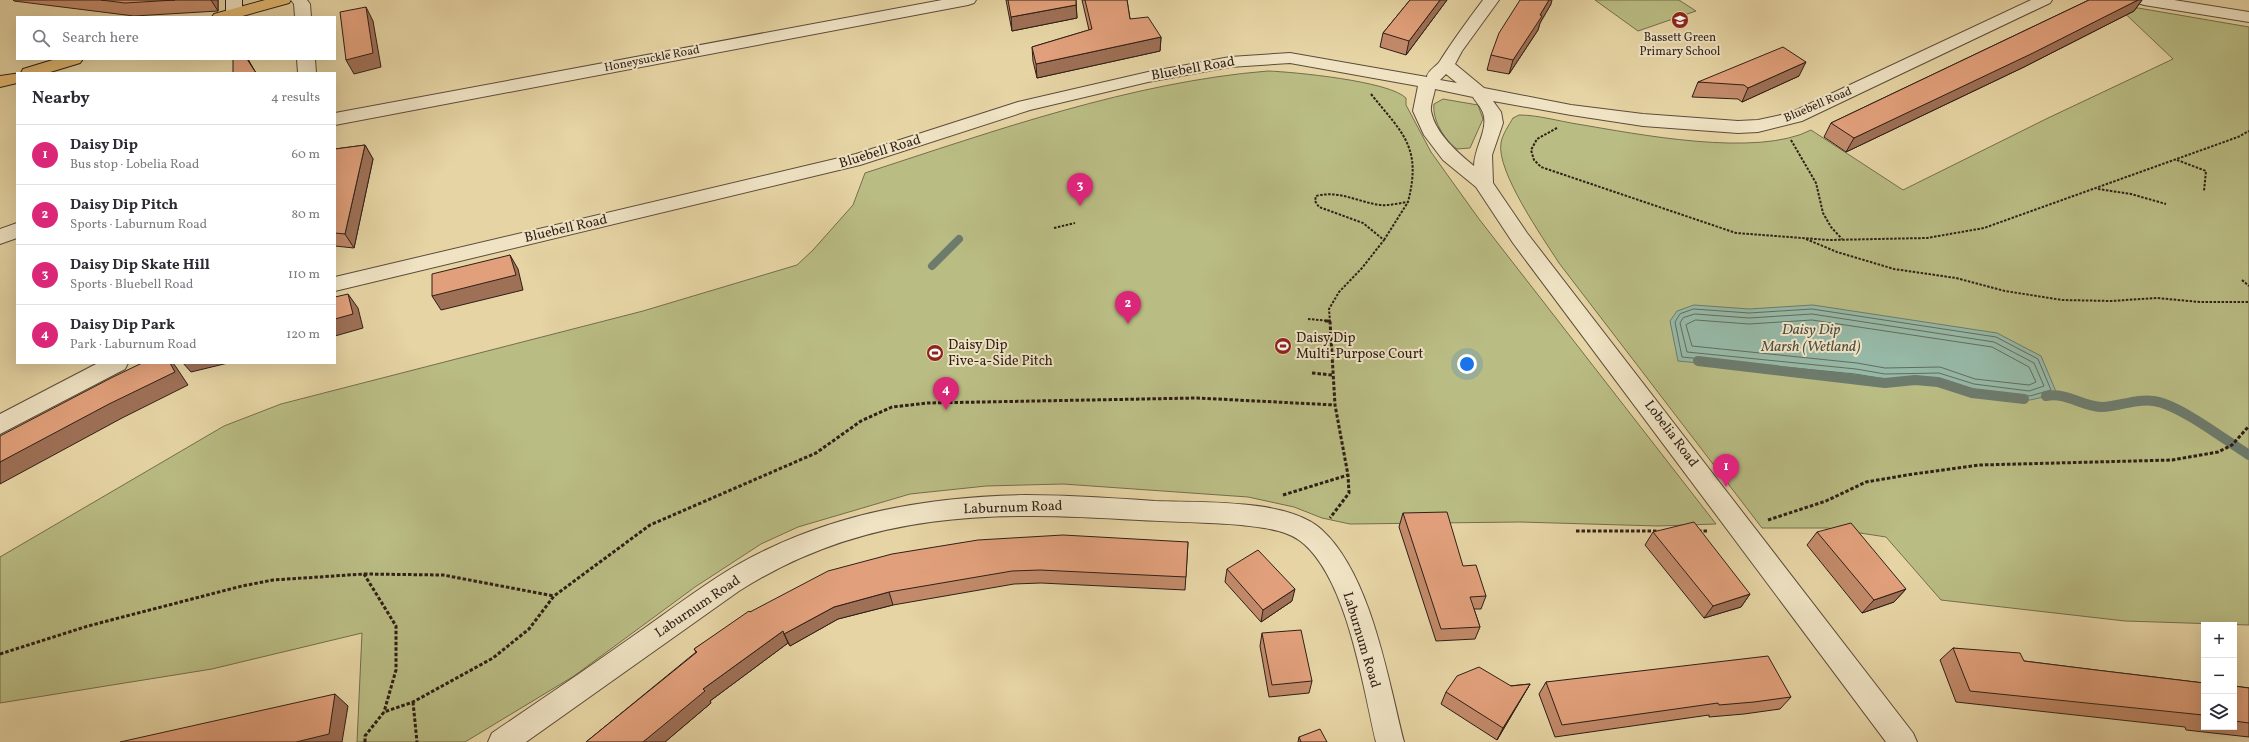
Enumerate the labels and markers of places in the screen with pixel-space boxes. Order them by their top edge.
school or university icon: Bassett Green Primary School [1670,10,1690,30]
place label: Bassett Green Primary School [1640,30,1721,60]
pin: 3 [1067,173,1093,206]
pin: 2 [1115,291,1141,324]
place label: Daisy Dip Multi-Purpose Court [1296,329,1424,364]
place label: Daisy Dip Five-a-Side Pitch [948,336,1053,371]
sports icon: Daisy Dip Multi-Purpose Court [1273,336,1293,356]
sports icon: Daisy Dip Five-a-Side Pitch [925,343,945,363]
pin: 4 [933,377,959,410]
pin: 1 [1713,454,1739,487]

